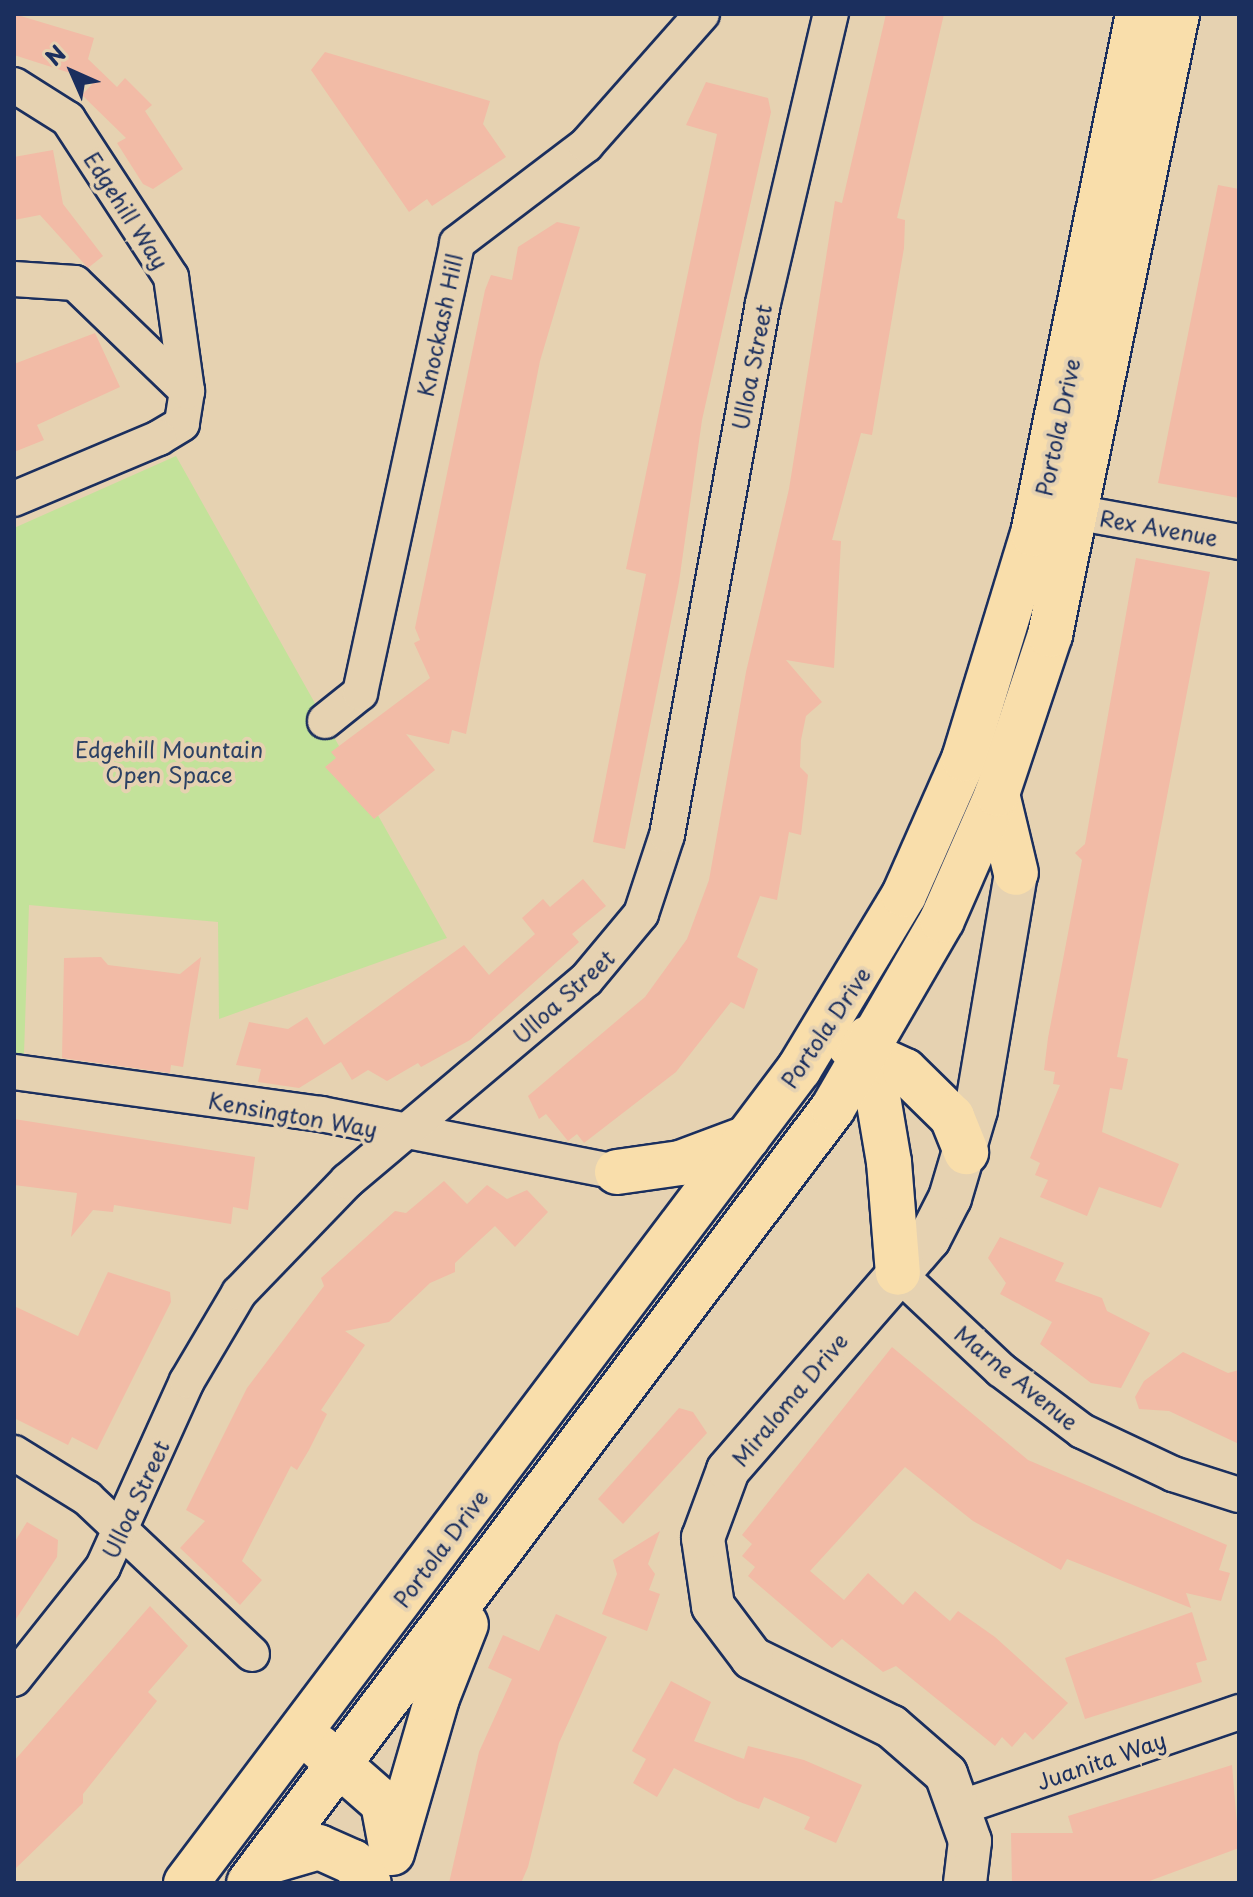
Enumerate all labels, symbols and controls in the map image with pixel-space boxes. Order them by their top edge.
north arrow [32,32,112,112]
text: N [37,37,73,73]
street label: Edgehill Way [79,146,175,274]
street label: Knockash Hill [411,251,467,399]
street label: Ulloa Street [726,302,776,432]
street label: Portola Drive [1030,356,1084,498]
street label: Rex Avenue [1097,503,1221,551]
park label: Edgehill Mountain Open Space [75,735,263,786]
street label: Ulloa Street [507,943,619,1049]
street label: Portola Drive [775,962,875,1092]
street label: Kensington Way [206,1086,380,1142]
street label: Marne Avenue [950,1319,1084,1435]
street label: Miraloma Drive [726,1327,852,1471]
street label: Ulloa Street [96,1436,174,1562]
street label: Portola Drive [387,1484,493,1612]
street label: Juanita Way [1032,1725,1170,1795]

